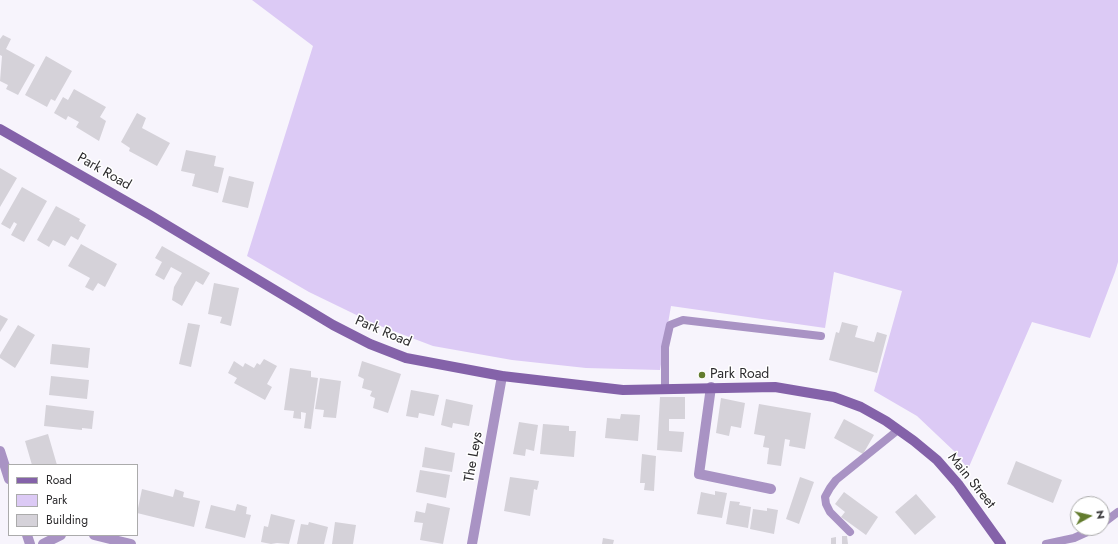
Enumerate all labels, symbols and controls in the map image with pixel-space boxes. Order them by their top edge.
street label: Park Road [74,150,134,194]
street label: Park Road [352,313,414,351]
place label: Park Road [710,367,769,383]
marker: Park Road [697,370,707,380]
street label: The Leys [461,431,487,483]
street label: Main Street [943,450,999,512]
legend [8,464,138,536]
text: Road [46,471,72,489]
text: Park [46,491,67,509]
north arrow [1070,496,1110,536]
text: N [1092,509,1109,520]
text: Building [46,511,88,529]

